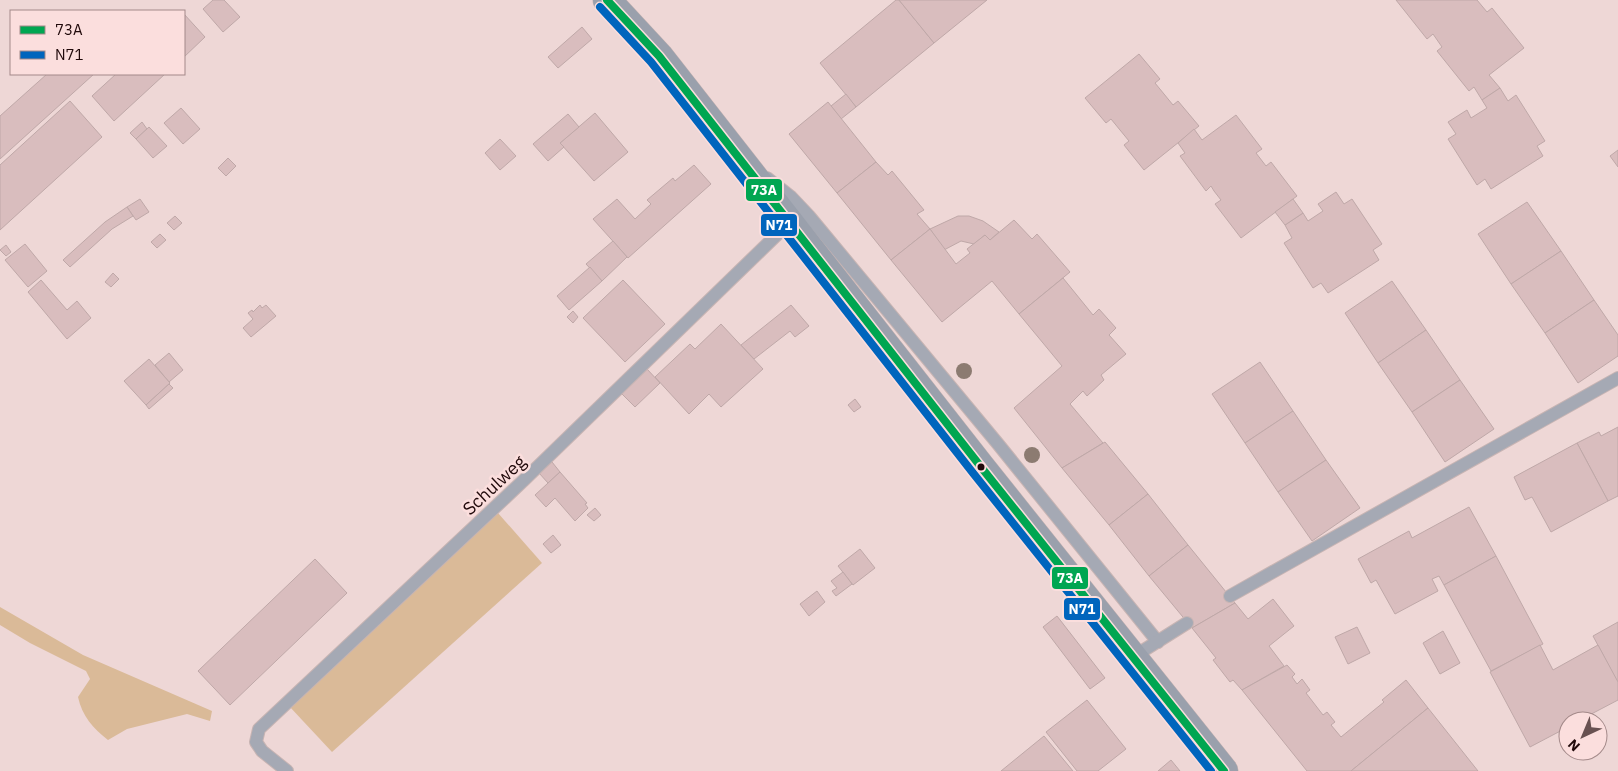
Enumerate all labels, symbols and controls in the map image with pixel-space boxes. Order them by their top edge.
legend [10,10,185,75]
text: 73A [55,20,83,39]
text: N71 [55,45,84,64]
line badge: 73A [745,178,783,202]
text: 73A [751,181,778,199]
line badge: N71 [760,213,798,237]
text: N71 [766,216,793,234]
street label: Schulweg [458,450,531,520]
unlabelled marker [976,462,986,472]
line badge: 73A [1051,566,1089,590]
text: 73A [1057,569,1084,587]
line badge: N71 [1063,597,1101,621]
text: N71 [1069,600,1096,618]
north arrow [1558,711,1608,761]
text: N [1564,735,1584,755]

